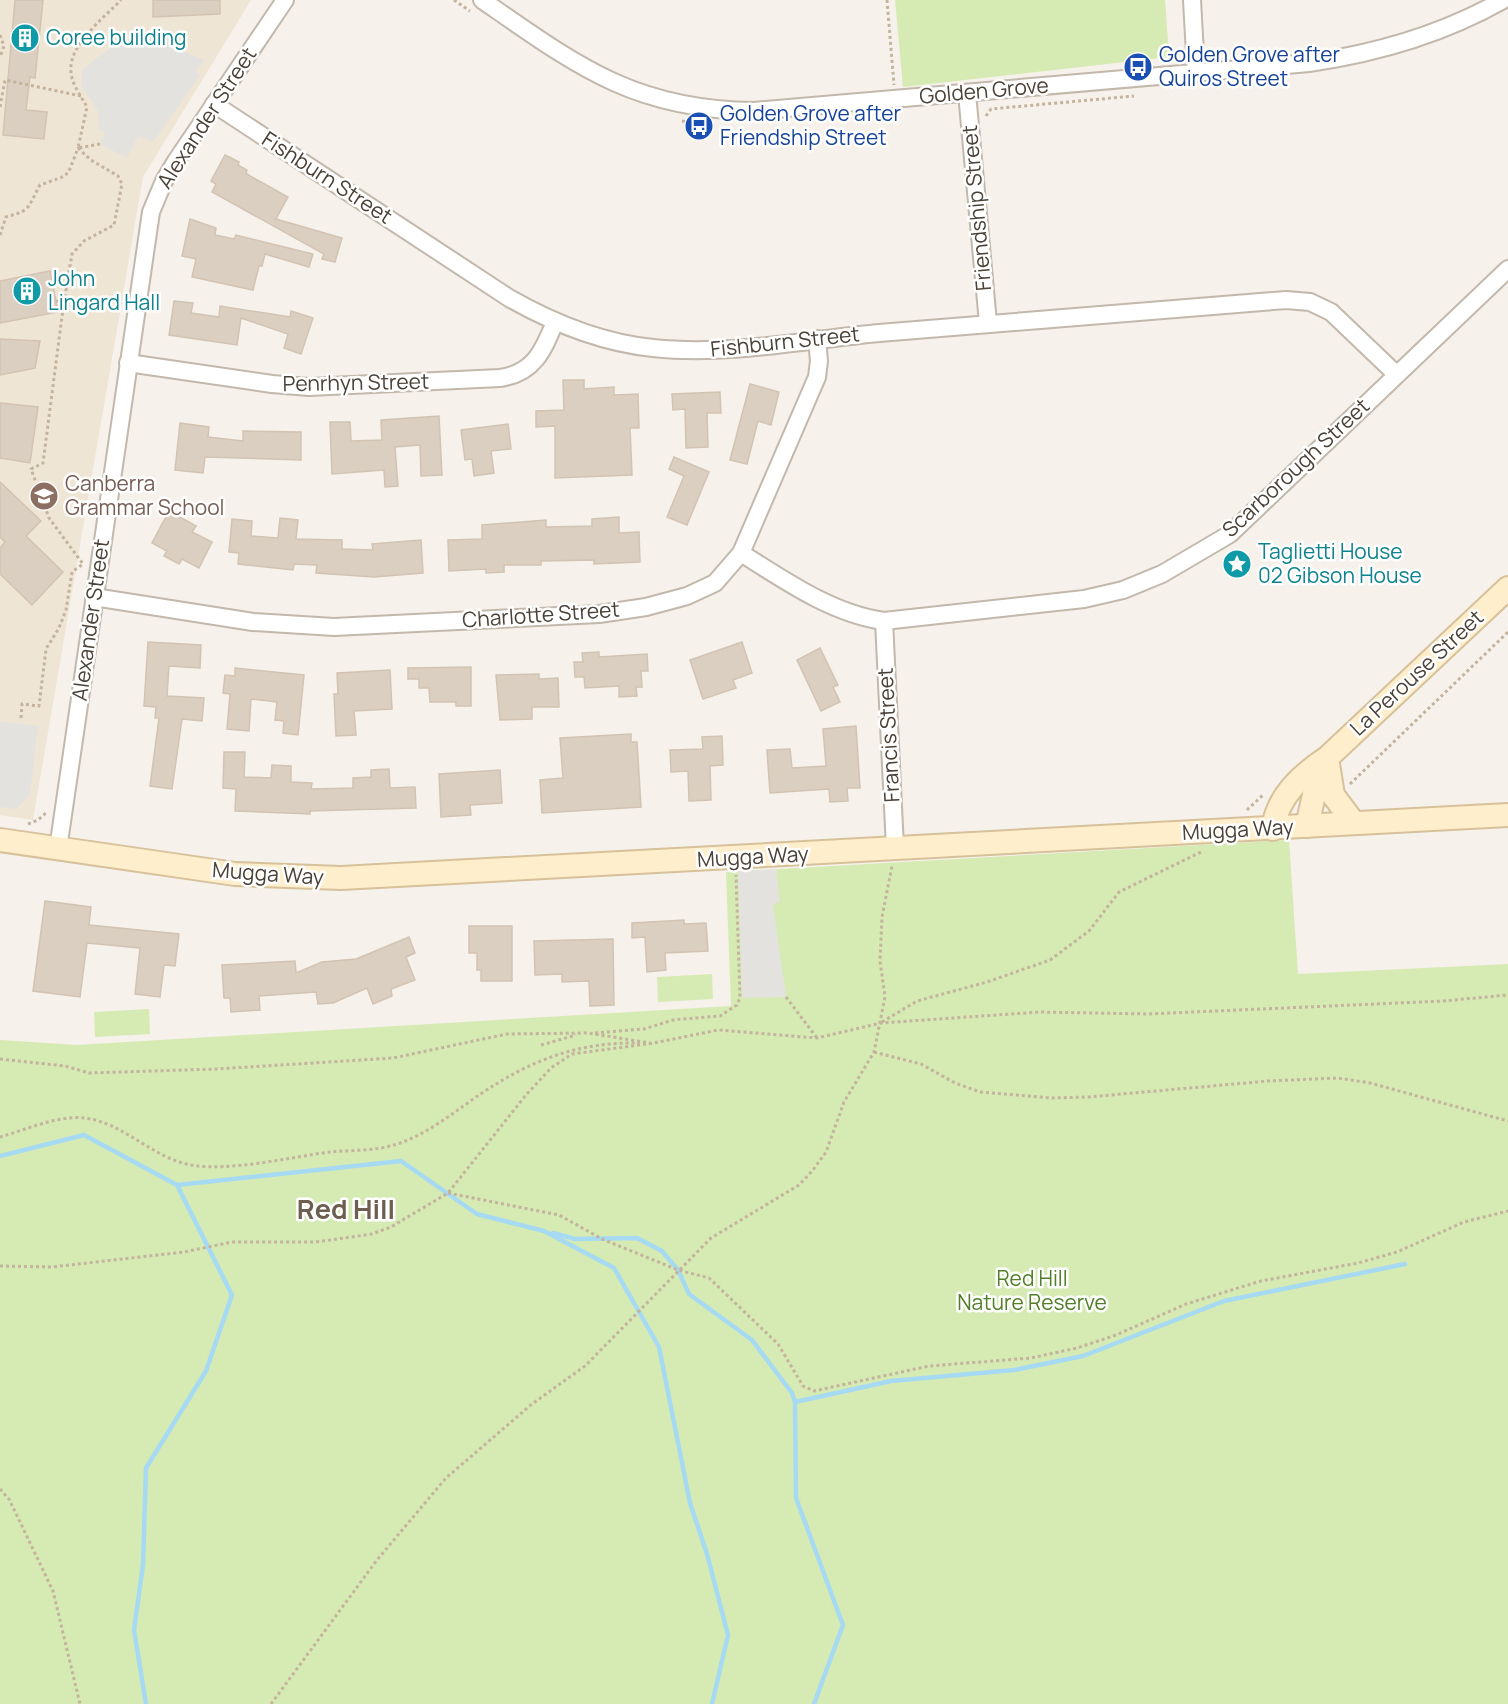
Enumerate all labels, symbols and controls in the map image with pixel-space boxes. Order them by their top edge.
building icon: Coree building [9,22,41,54]
place label: Coree building [46,23,187,51]
place label: Golden Grove after Quiros Street [1159,40,1340,92]
street label: Alexander Street [150,41,262,193]
bus stop icon: Golden Grove after Quiros Street [1122,51,1154,83]
street label: Golden Grove [918,70,1050,110]
place label: Golden Grove after Friendship Street [720,99,901,151]
bus stop icon: Golden Grove after Friendship Street [683,110,715,142]
street label: Friendship Street [955,124,997,292]
street label: Fishburn Street [257,125,398,230]
place label: John Lingard Hall [48,264,160,316]
building icon: John Lingard Hall [11,275,43,307]
street label: Fishburn Street [709,319,861,363]
street label: Penrhyn Street [282,367,429,397]
street label: Scarborough Street [1216,392,1375,543]
place label: Canberra Grammar School [65,469,224,521]
school or university icon: Canberra Grammar School [28,480,60,512]
street label: Alexander Street [65,537,115,702]
place label: Taglietti House 02 Gibson House [1258,537,1422,589]
place icon: Taglietti House 02 Gibson House [1221,548,1253,580]
street label: Charlotte Street [461,595,621,633]
street label: La Perouse Street [1344,603,1489,741]
street label: Francis Street [870,667,906,803]
street label: Mugga Way [1181,812,1294,846]
street label: Mugga Way [696,839,809,873]
street label: Mugga Way [211,855,325,891]
district label: Red Hill [297,1190,395,1227]
park label: Red Hill Nature Reserve [957,1264,1107,1316]

